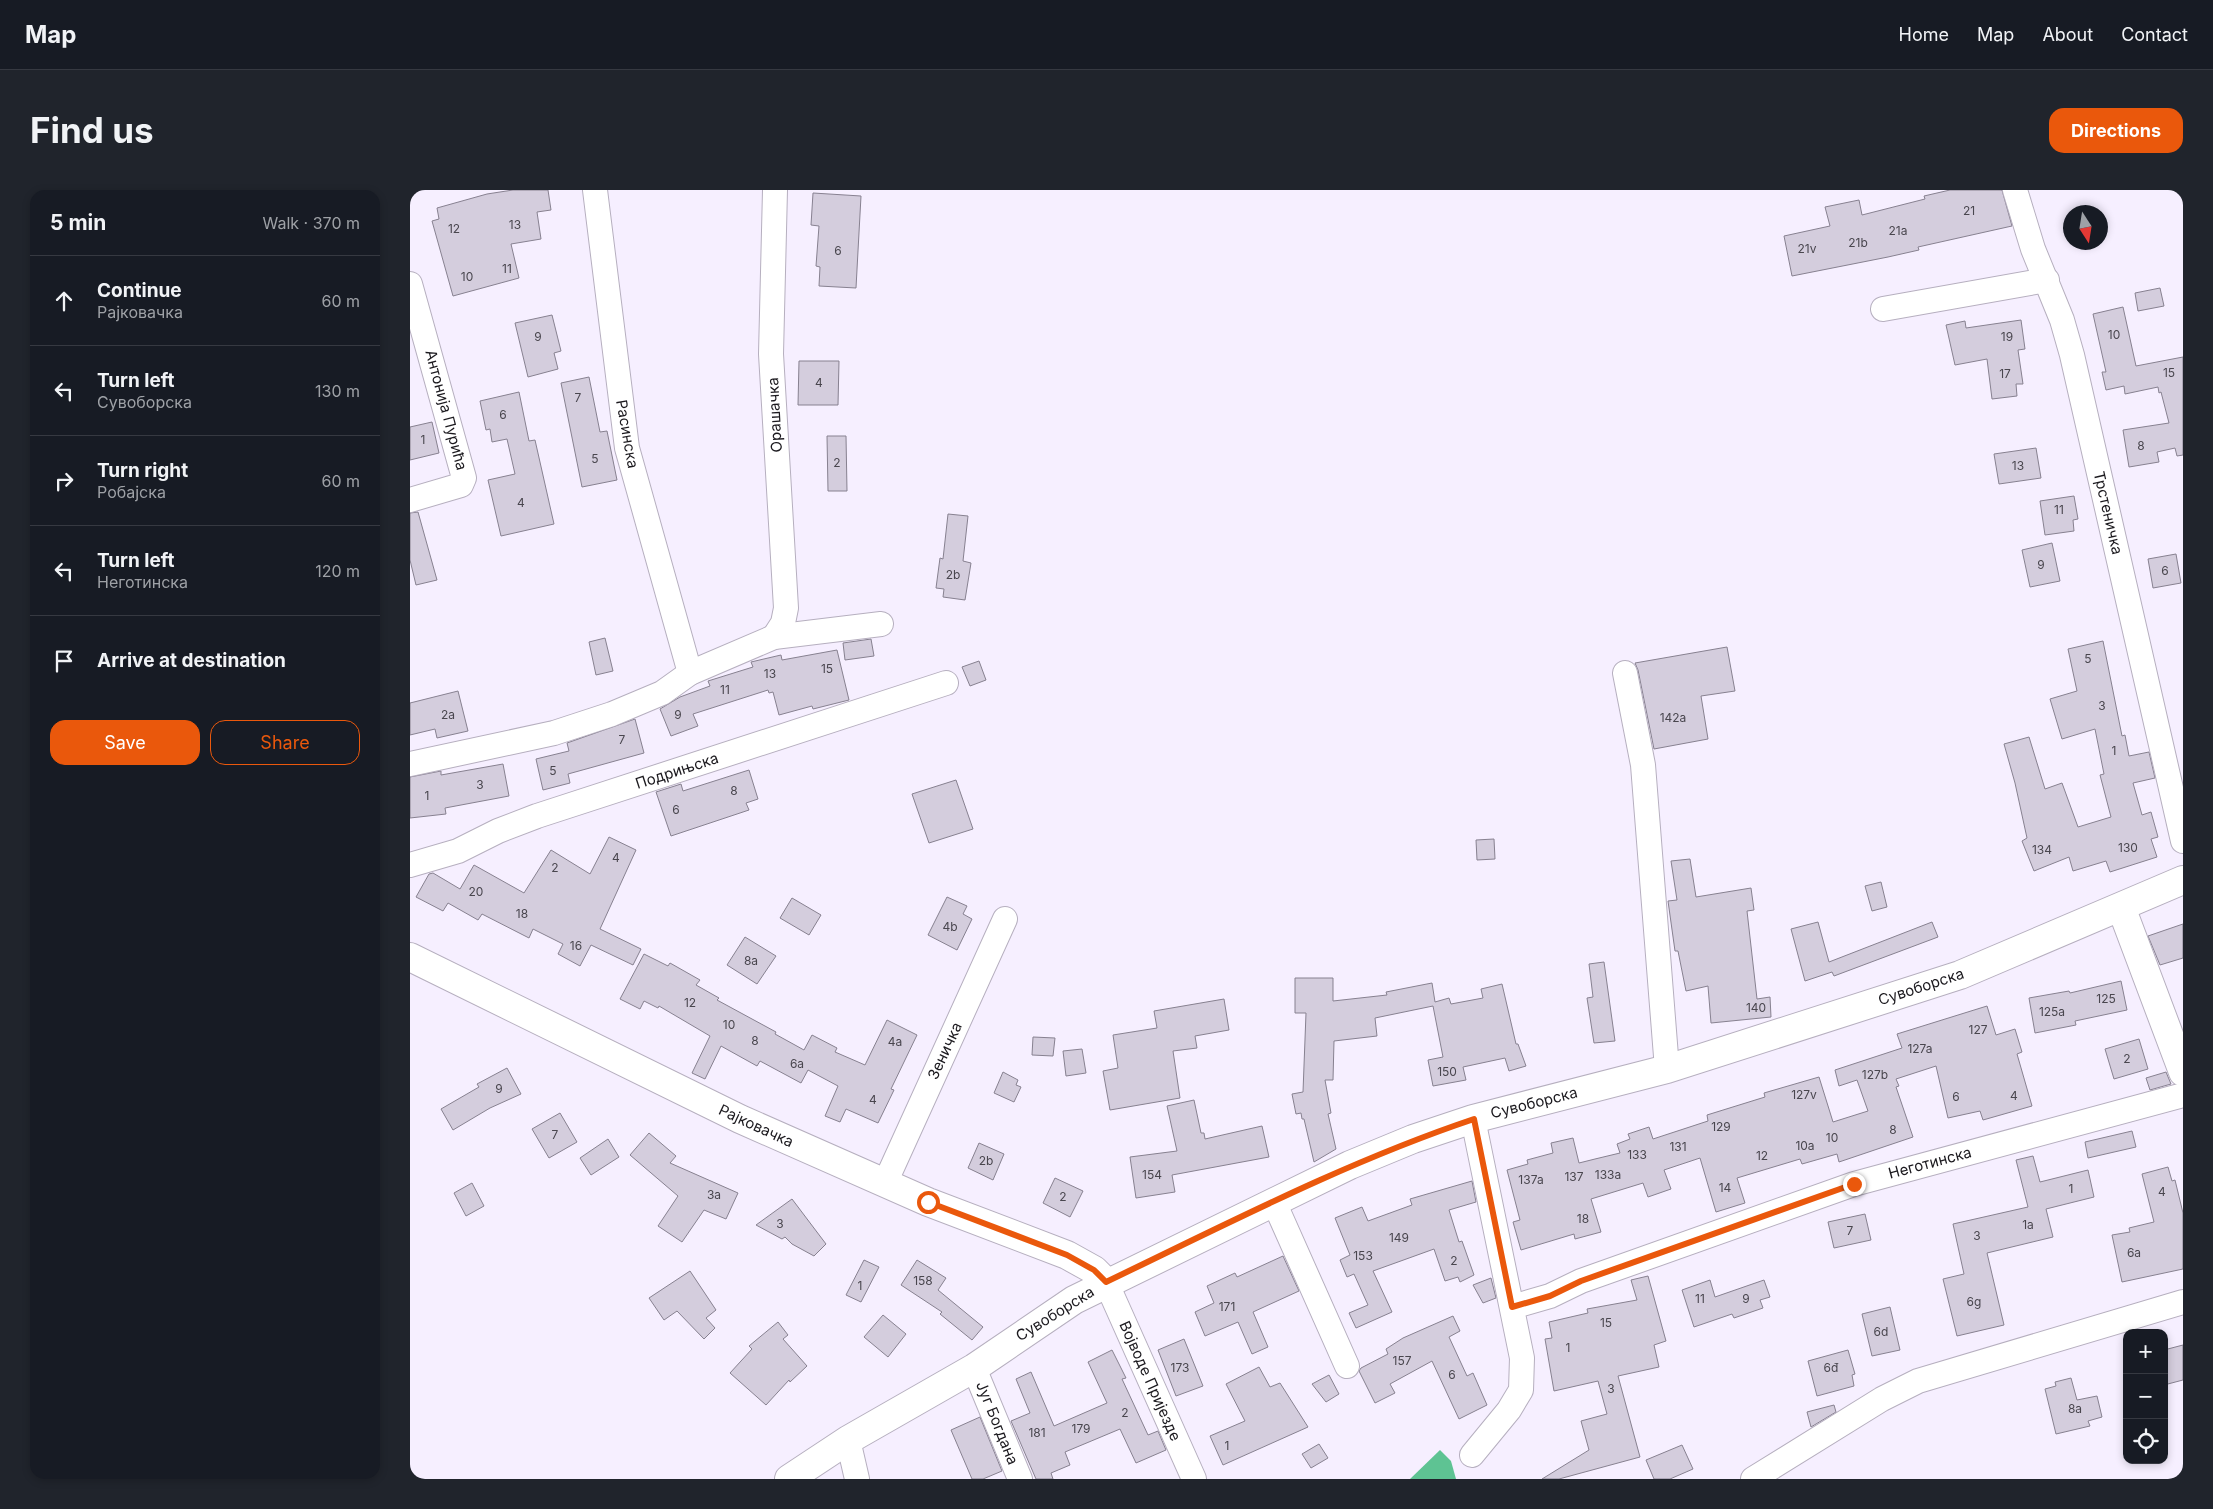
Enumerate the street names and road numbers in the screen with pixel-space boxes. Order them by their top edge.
street label: Антонија Пурића [421,348,472,472]
street label: Орашачка [763,377,786,453]
street label: Расинска [612,398,643,470]
street label: Трстеничка [2090,469,2127,556]
street label: Подрињска [633,748,721,793]
street label: Сувоборска [1876,964,1966,1009]
street label: Зеничка [923,1019,966,1082]
street label: Сувоборска [1488,1083,1579,1123]
street label: Рајковачка [716,1100,797,1151]
street label: Неготинска [1886,1142,1974,1183]
street label: Сувоборска [1012,1282,1098,1345]
street label: Војводе Пријезде [1115,1318,1185,1444]
street label: Југ Богдана [972,1378,1023,1467]

